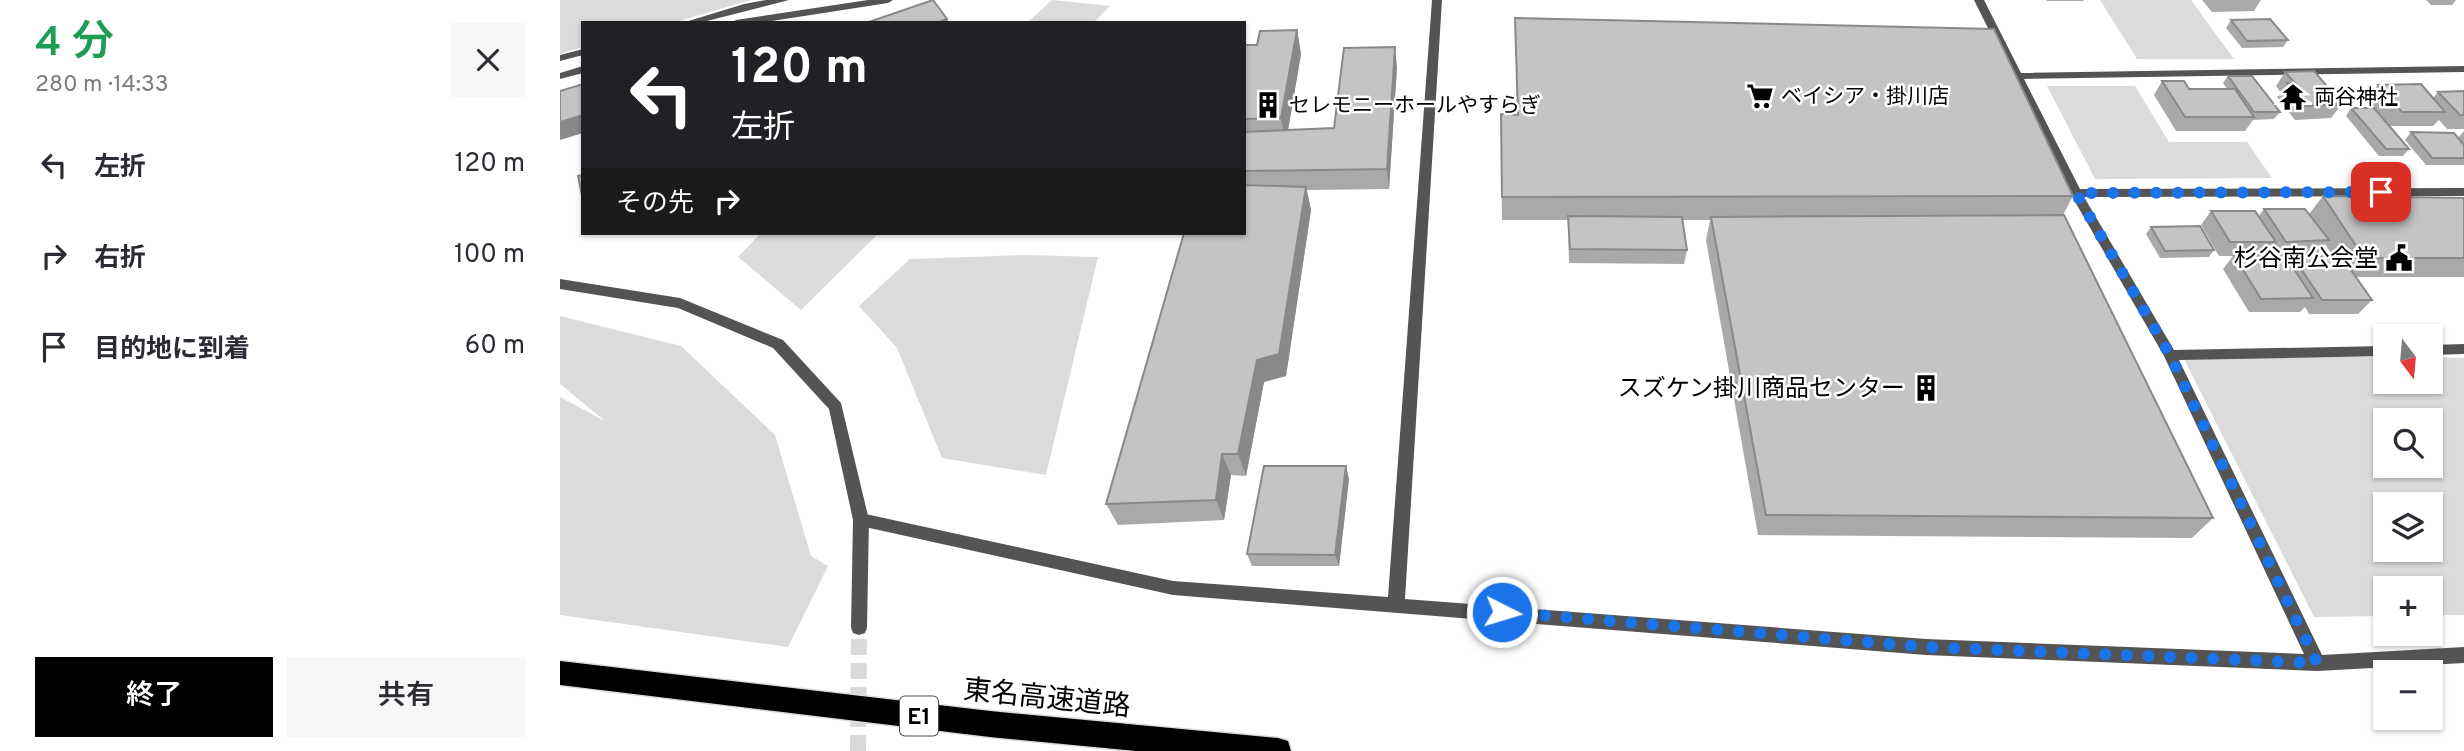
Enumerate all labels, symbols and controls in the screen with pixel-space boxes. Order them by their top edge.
text: 4 分 [35,18,114,71]
button: close [451,23,525,97]
text: 120 m [731,39,868,101]
icon: left [616,49,707,140]
text: 280 m · 14:33 [35,71,169,100]
supermarket icon: ベイシア・掛川店 [1745,81,1775,111]
temple icon: 両谷神社 [2278,82,2308,112]
place label: ベイシア・掛川店 [1781,84,1949,111]
place label: 両谷神社 [2314,85,2398,112]
building icon: セレモニーホールやすらぎ [1253,90,1283,120]
place label: セレモニーホールやすらぎ [1289,93,1541,120]
text: 左折 [731,109,795,149]
icon: left [35,146,73,184]
text: 120 m [455,148,525,181]
text: 左折 [94,152,146,185]
pin [2351,162,2411,222]
icon: arrive [2362,173,2400,211]
icon: right [708,182,746,220]
text: その先 [616,188,694,221]
icon: right [35,237,73,275]
text: 100 m [454,239,525,272]
text: 右折 [94,243,146,276]
public building icon: 杉谷南公会堂 [2384,243,2414,273]
place label: 杉谷南公会堂 [2234,245,2378,275]
north arrow [2373,324,2443,394]
map controls [2373,324,2443,730]
icon: arrive [35,328,73,366]
text: 60 m [465,330,525,363]
text: 目的地に到着 [94,334,250,367]
building icon: スズケン掛川商品センター [1911,373,1941,403]
place label: スズケン掛川商品センター [1618,375,1905,405]
button: search [2373,408,2443,478]
button: layers [2373,492,2443,562]
position arrow [1465,575,1539,649]
button: + [2373,576,2443,646]
button: 終了 [35,657,273,737]
button: 共有 [287,657,525,737]
button: − [2373,660,2443,730]
street label: 東名高速道路 [961,673,1132,727]
road number: E1 [900,696,938,736]

